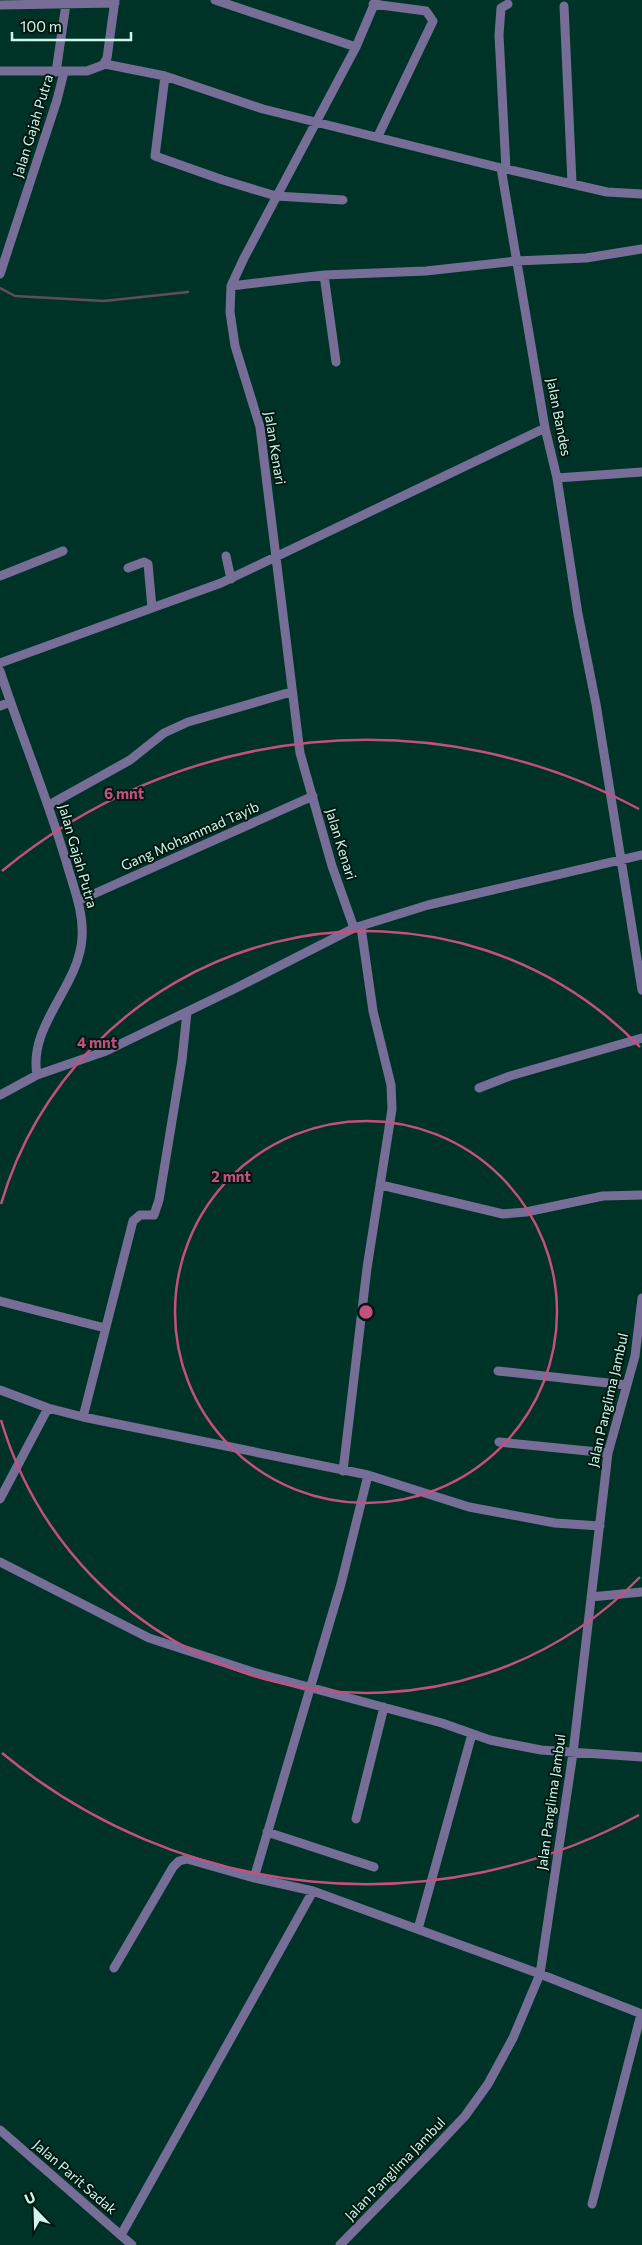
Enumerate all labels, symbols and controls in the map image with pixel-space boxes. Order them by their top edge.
scale bar [12,10,131,42]
text: 100 m [20,17,62,35]
street label: Jalan Gajah Putra [9,72,56,180]
street label: Jalan Bandes [544,376,575,457]
street label: Jalan Kenari [261,410,290,486]
text: 6 mnt [104,784,144,802]
street label: Gang Mohammad Tayib [118,797,262,874]
street label: Jalan Gajah Putra [56,802,101,910]
street label: Jalan Kenari [323,806,360,882]
text: 4 mnt [77,1033,117,1051]
text: 2 mnt [211,1167,251,1185]
centre of rings [357,1303,375,1321]
street label: Jalan Panglima Jambul [584,1331,631,1469]
street label: Jalan Panglima Jambul [533,1733,568,1871]
street label: Jalan Panglima Jambul [341,2113,448,2224]
street label: Jalan Parit Sadak [30,2136,121,2218]
north arrow [10,2185,60,2235]
text: U [22,2188,38,2207]

